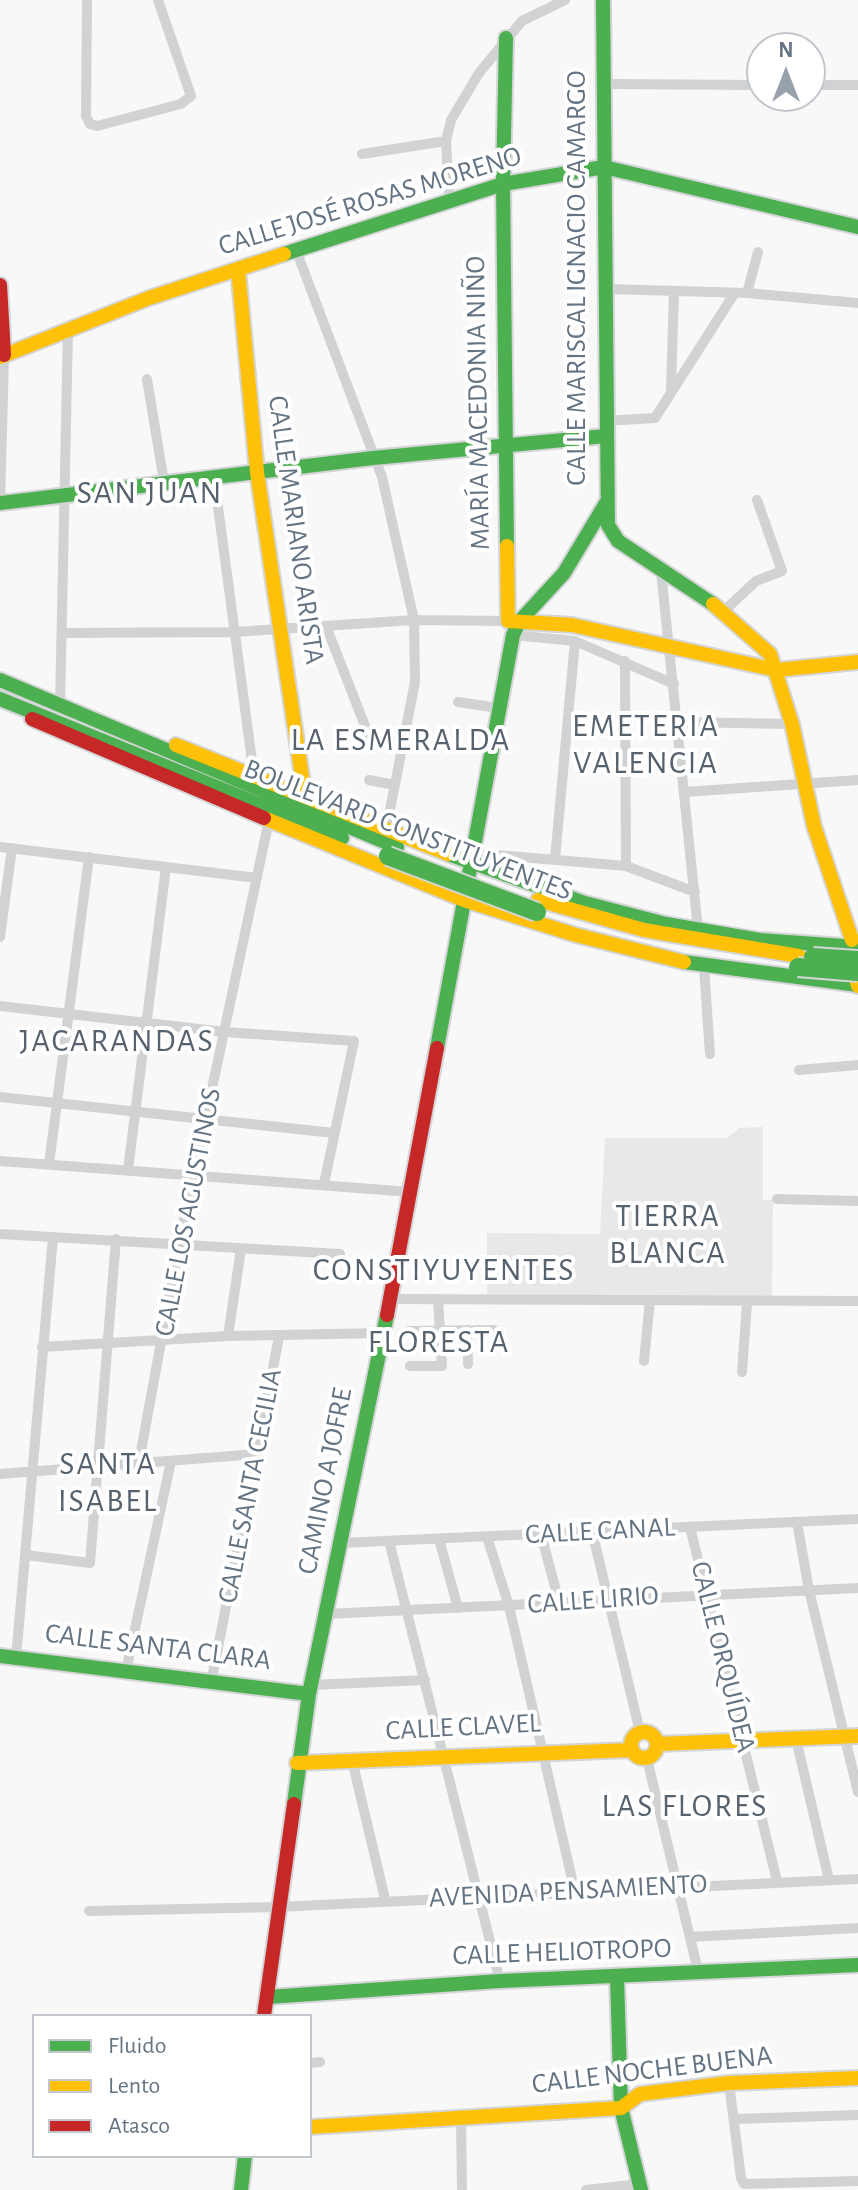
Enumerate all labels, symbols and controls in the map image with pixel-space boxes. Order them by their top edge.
north arrow [746,32,826,112]
text: N [778,39,794,61]
street label: CALLE MARISCAL IGNACIO CAMARGO [560,70,594,486]
street label: CALLE JOSÉ ROSAS MORENO [214,139,526,263]
street label: MARÍA MACEDONIA NIÑO [459,256,497,550]
street label: CALLE MARIANO ARISTA [261,393,331,667]
district label: SAN JUAN [77,474,223,512]
district label: EMETERIA VALENCIA [572,707,720,782]
district label: LA ESMERALDA [291,721,511,759]
street label: BOULEVARD CONSTITUYENTES [239,752,577,908]
district label: JACARANDAS [19,1022,215,1060]
street label: CALLE LOS AGUSTINOS [147,1085,229,1339]
district label: TIERRA BLANCA [609,1197,727,1272]
district label: CONSTIYUYENTES [313,1251,575,1289]
district label: FLORESTA [368,1323,510,1361]
street label: CALLE SANTA CECILIA [211,1366,289,1606]
street label: CAMINO A JOFRE [290,1385,360,1577]
district label: SANTA ISABEL [58,1445,158,1520]
street label: CALLE CANAL [524,1510,676,1552]
street label: CALLE ORQUÍDEA [683,1558,763,1756]
street label: CALLE LIRIO [526,1579,660,1621]
street label: CALLE SANTA CLARA [43,1616,273,1678]
street label: CALLE CLAVEL [385,1706,541,1748]
district label: LAS FLORES [602,1787,768,1825]
street label: AVENIDA PENSAMIENTO [428,1867,708,1915]
street label: CALLE HELIOTROPO [452,1931,672,1973]
legend [32,2014,312,2158]
text: Fluido [108,2034,167,2058]
street label: CALLE NOCHE BUENA [530,2039,774,2101]
text: Lento [108,2074,160,2098]
text: Atasco [108,2114,170,2138]

